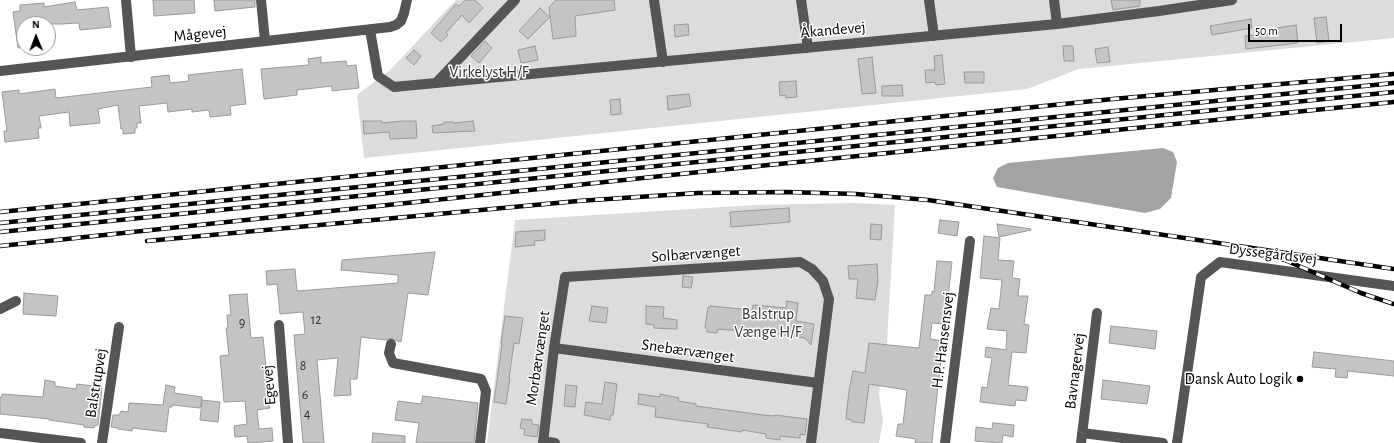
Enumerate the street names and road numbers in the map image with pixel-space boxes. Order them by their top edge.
street label: Åkandevej [800,18,866,42]
street label: Mågevej [173,22,227,46]
street label: Dyssegårdsvej [1228,239,1318,269]
street label: Solbærvænget [651,241,741,267]
street label: H.P. Hansensvej [928,290,958,390]
street label: Morbærvænget [522,309,554,407]
street label: Bavnagervej [1061,332,1089,410]
street label: Snebærvænget [640,335,736,367]
street label: Balstrupvej [81,347,111,419]
street label: Egevej [258,364,280,406]

